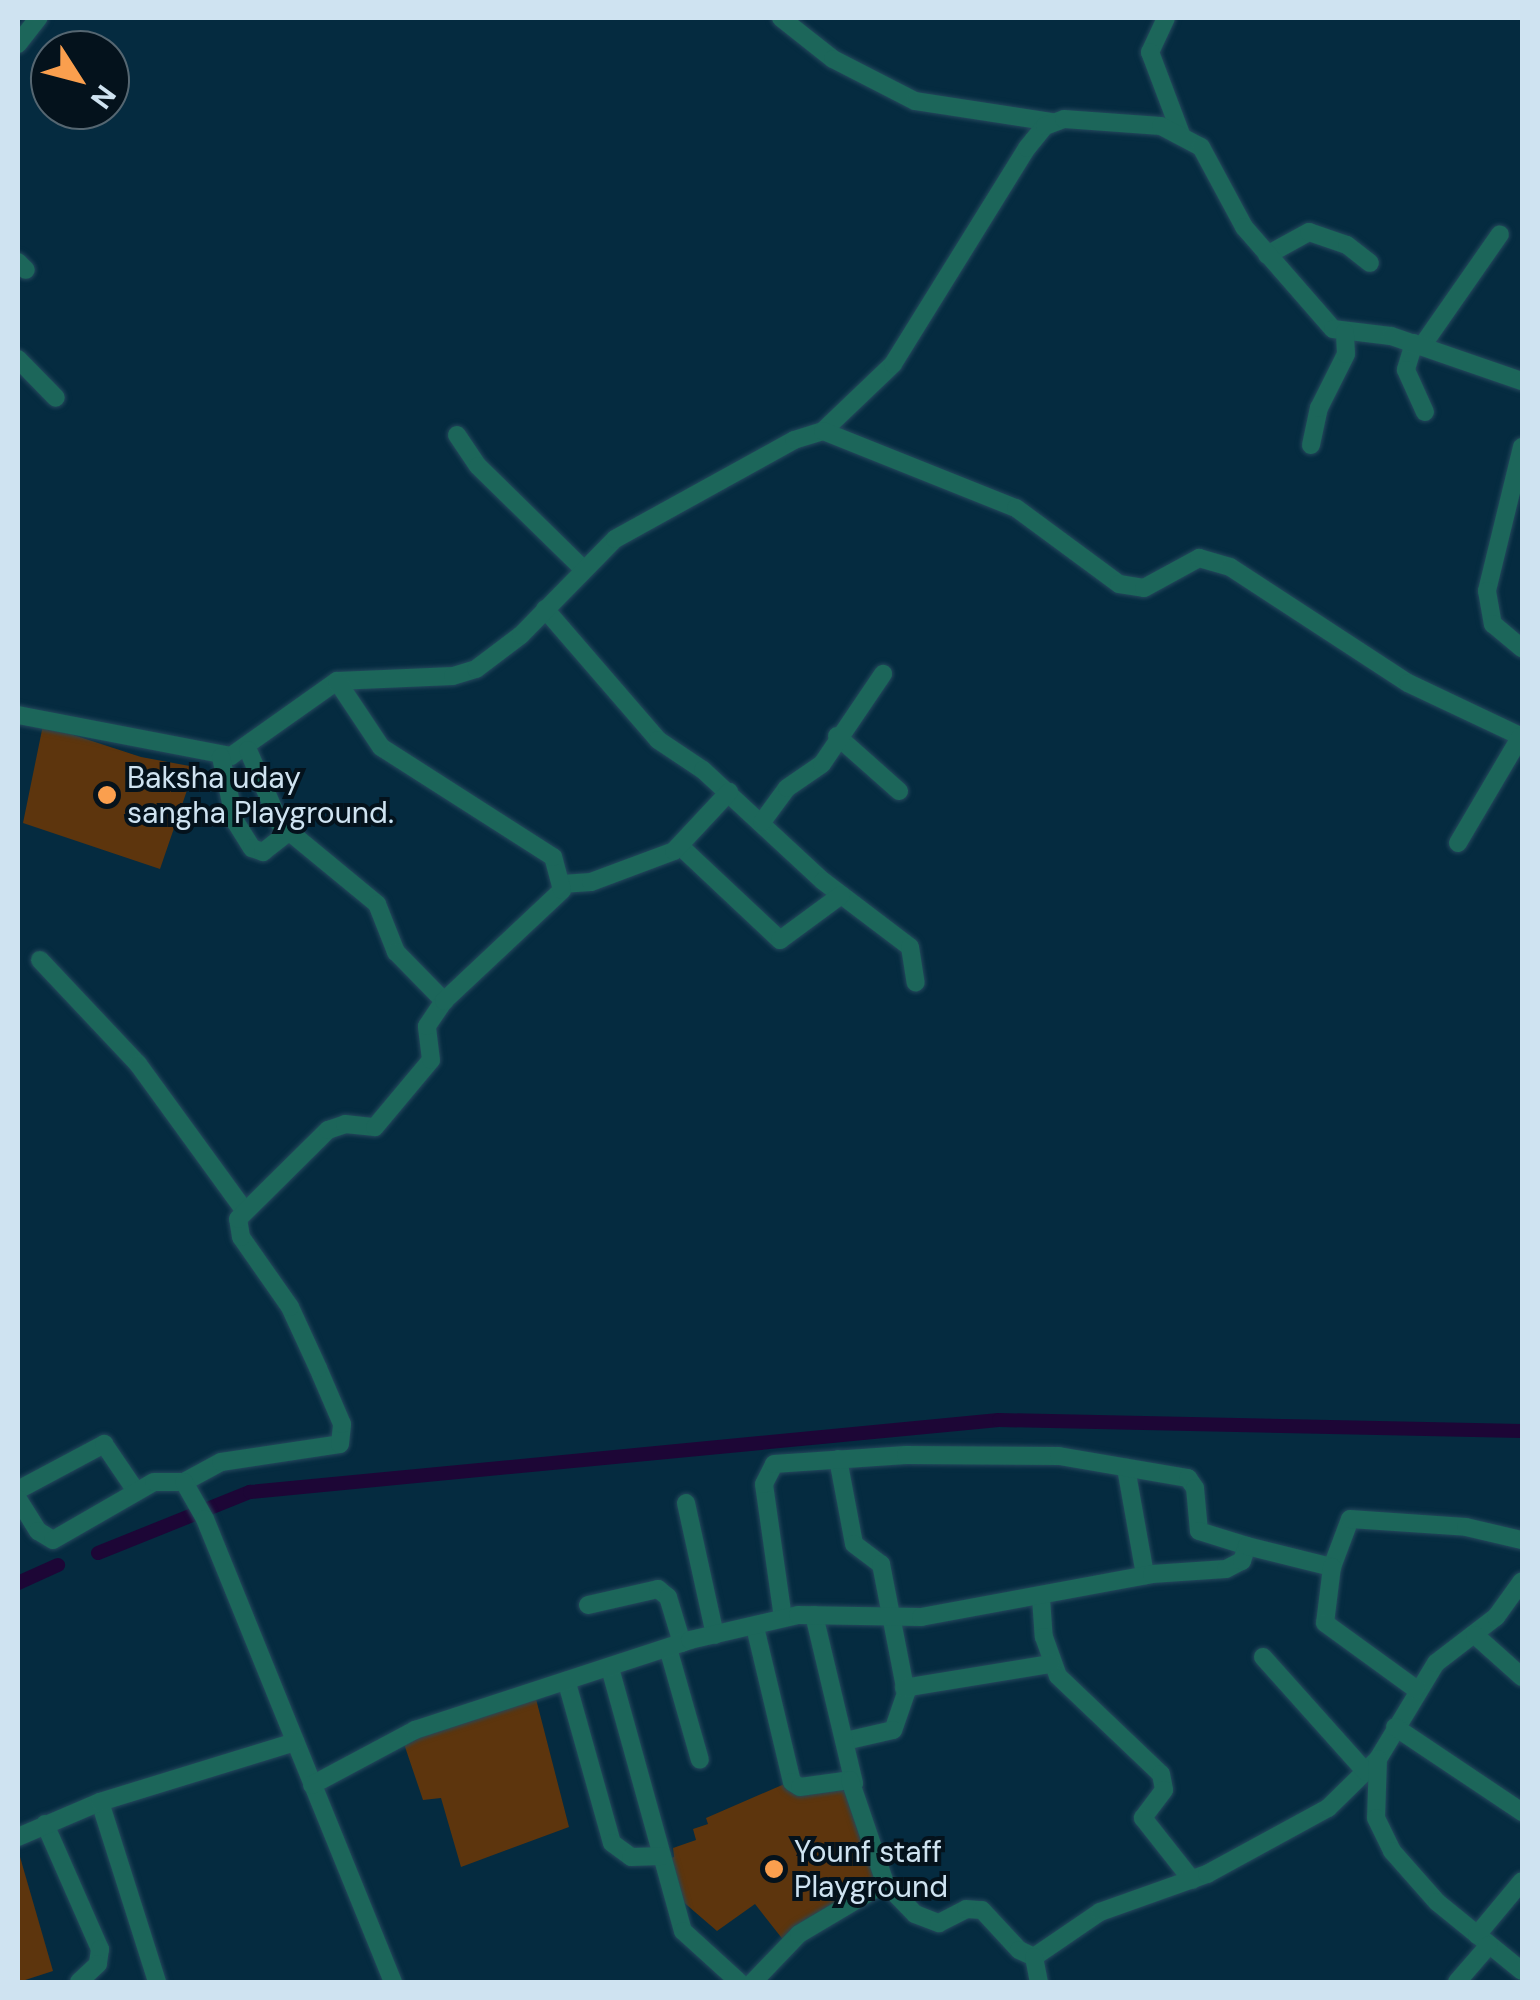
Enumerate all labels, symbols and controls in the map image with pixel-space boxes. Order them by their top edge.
north arrow [30,30,130,130]
text: N [82,78,124,116]
place label: Baksha uday sangha Playground. [127,760,394,830]
marker: Baksha uday sangha Playground. [96,784,118,806]
place label: Younf staff Playground [794,1834,948,1904]
marker: Younf staff Playground [763,1858,785,1880]

